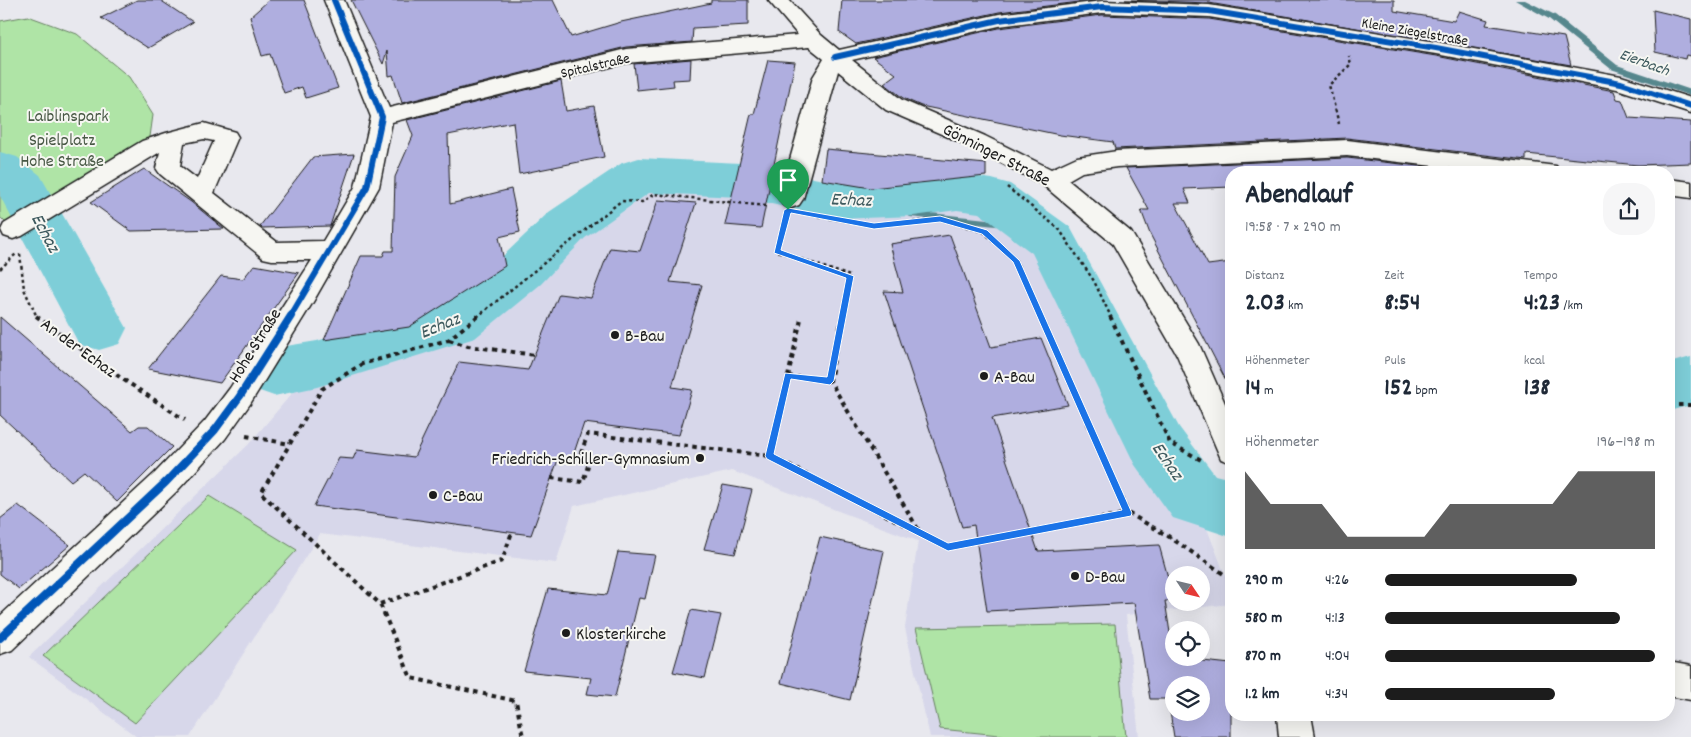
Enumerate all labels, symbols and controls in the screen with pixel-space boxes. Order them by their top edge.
street label: Kleine Ziegelstraße [1360,13,1470,53]
water label: Eierbach [1616,44,1673,83]
street label: Spitalstraße [559,48,633,86]
park label: Laiblinspark [27,105,109,130]
street label: Gönninger Straße [938,118,1054,194]
park label: Spielplatz Hohe Straße [20,129,104,175]
pin [767,159,809,210]
icon: arrive [774,166,802,194]
text: Abendlauf [1245,177,1353,217]
button: share [1603,183,1655,235]
water label: Echaz [830,187,873,216]
water label: Echaz [22,209,66,259]
text: 19:58 · 7 × 290 m [1245,216,1341,239]
text: Distanz [1245,266,1284,286]
text: Zeit [1384,266,1404,286]
text: Tempo [1524,266,1558,286]
text: 2.03 [1245,286,1285,322]
text: 8:54 [1384,286,1420,322]
text: 4:23 [1524,286,1560,322]
text: km [1285,296,1303,316]
text: /km [1560,296,1583,316]
street label: Hohe Straße [223,304,289,388]
water label: Echaz [416,307,465,347]
street label: An der Echaz [34,313,121,385]
place label: B-Bau [625,325,664,350]
marker: B-Bau [609,329,621,341]
text: Höhenmeter [1245,351,1310,371]
text: Puls [1384,351,1406,371]
text: kcal [1524,351,1545,371]
place label: A-Bau [994,366,1035,391]
marker: A-Bau [978,370,990,382]
text: 14 [1245,371,1261,407]
text: 152 [1384,371,1412,407]
text: 138 [1524,371,1550,407]
text: m [1261,381,1274,401]
text: bpm [1412,381,1438,401]
text: Höhenmeter [1245,431,1319,454]
text: 196–198 m [1596,431,1655,454]
water label: Echaz [1143,437,1189,487]
place label: Friedrich-Schiller-Gymnasium [491,448,690,473]
marker: Friedrich-Schiller-Gymnasium [694,452,706,464]
place label: C-Bau [443,485,483,510]
marker: C-Bau [427,489,439,501]
place label: D-Bau [1085,566,1125,591]
north arrow [1165,566,1210,611]
map controls [1165,566,1210,721]
text: 290 m [1245,569,1283,592]
text: 4:26 [1325,569,1349,592]
marker: D-Bau [1069,570,1081,582]
text: 580 m [1245,607,1282,630]
text: 4:13 [1325,607,1345,630]
button: locate [1165,621,1210,666]
place label: Klosterkirche [576,623,666,648]
marker: Klosterkirche [560,627,572,639]
text: 870 m [1245,645,1281,668]
text: 4:04 [1325,645,1350,668]
button: layers [1165,676,1210,721]
text: 1.2 km [1245,683,1279,706]
text: 4:34 [1325,683,1348,706]

